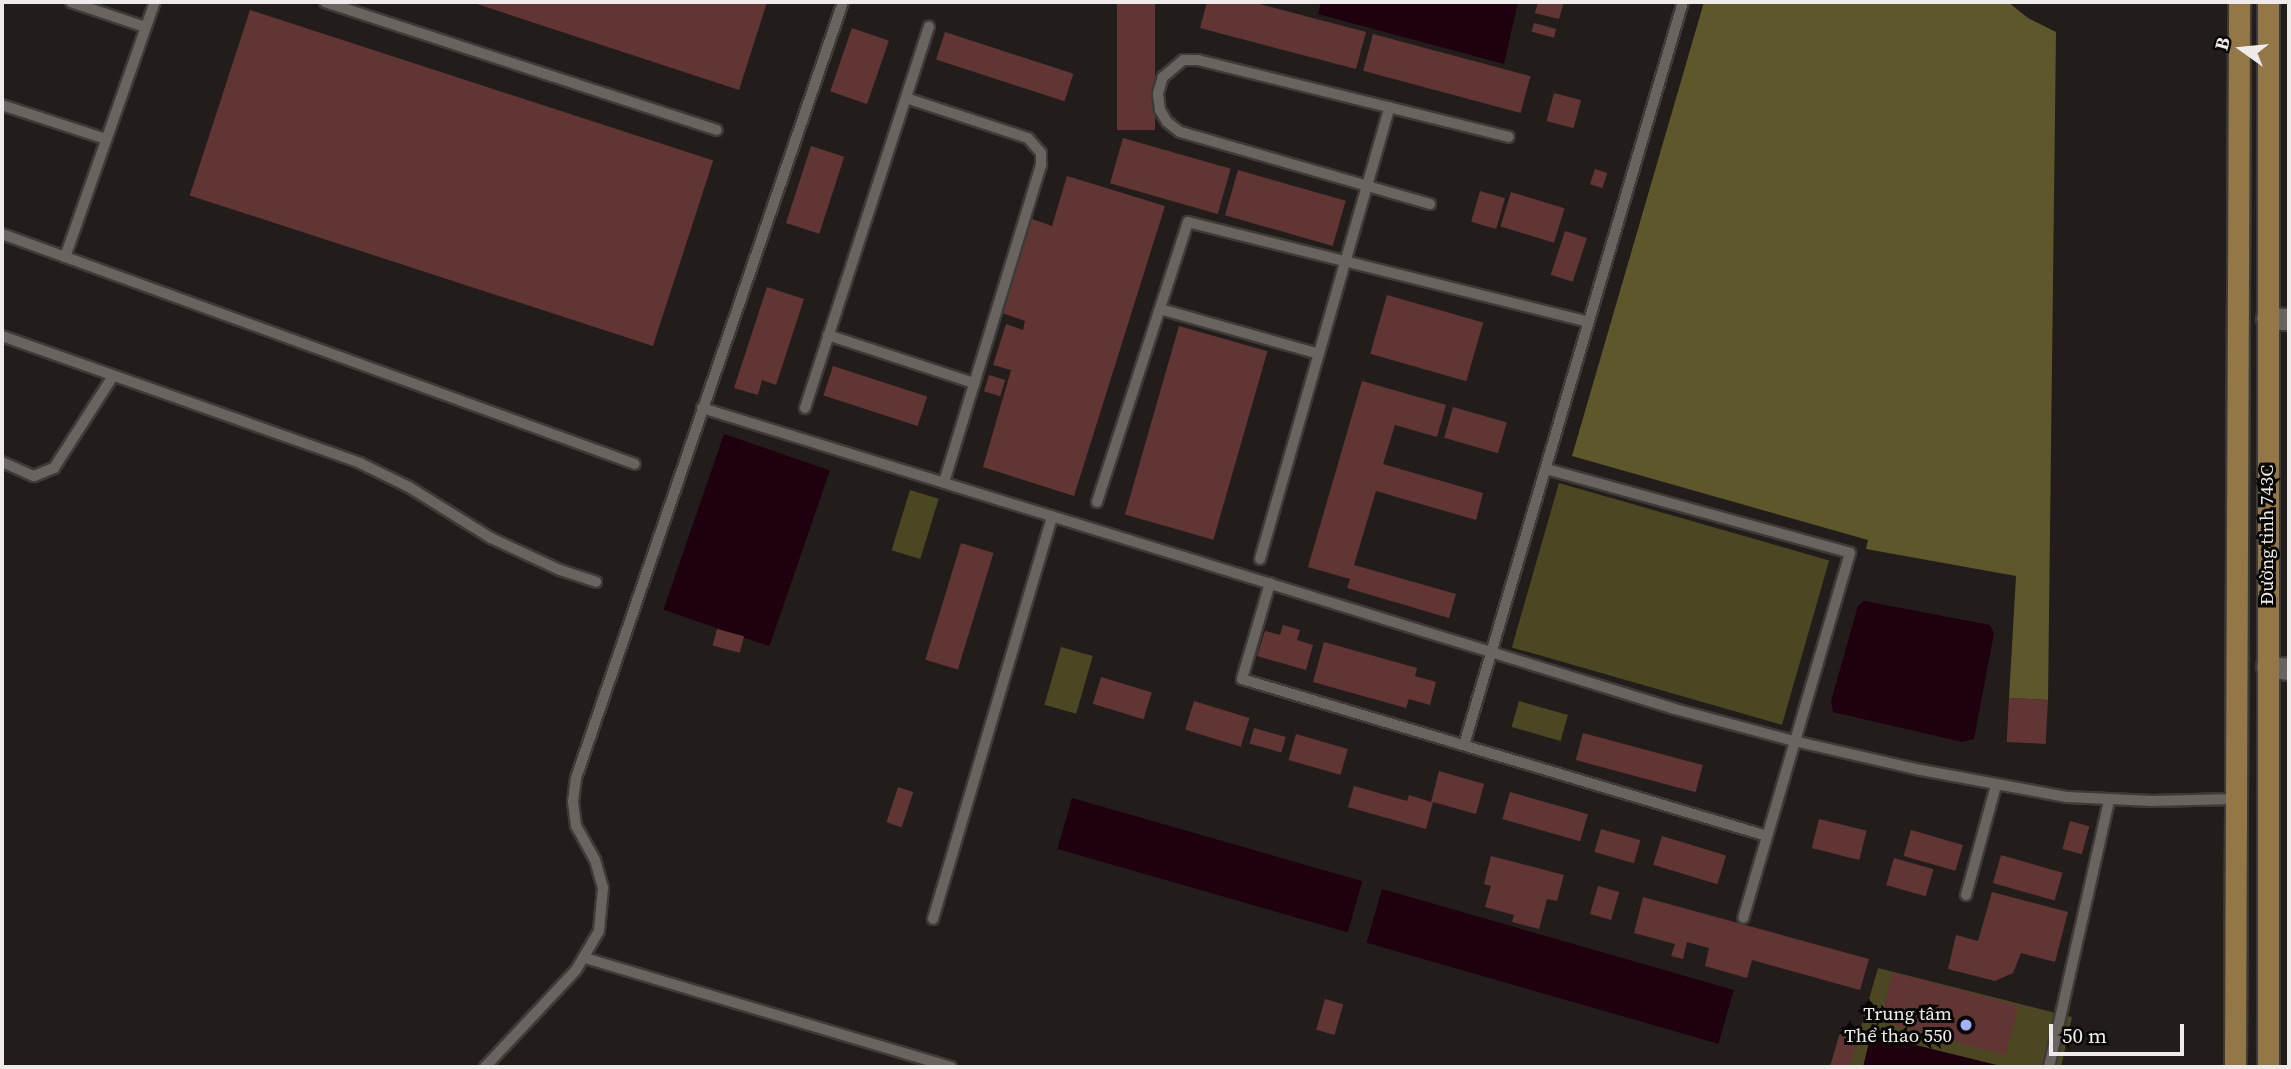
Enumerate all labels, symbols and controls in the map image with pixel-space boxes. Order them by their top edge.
north arrow [2207,14,2277,84]
text: B [2208,34,2236,53]
street label: Đường tỉnh 743C [2256,465,2278,605]
place label: Trung tâm Thể thao 550 [1844,1003,1952,1047]
scale bar [2053,1010,2188,1054]
marker: Trung tâm Thể thao 550 [1958,1017,1974,1033]
text: 50 m [2062,1021,2107,1050]

